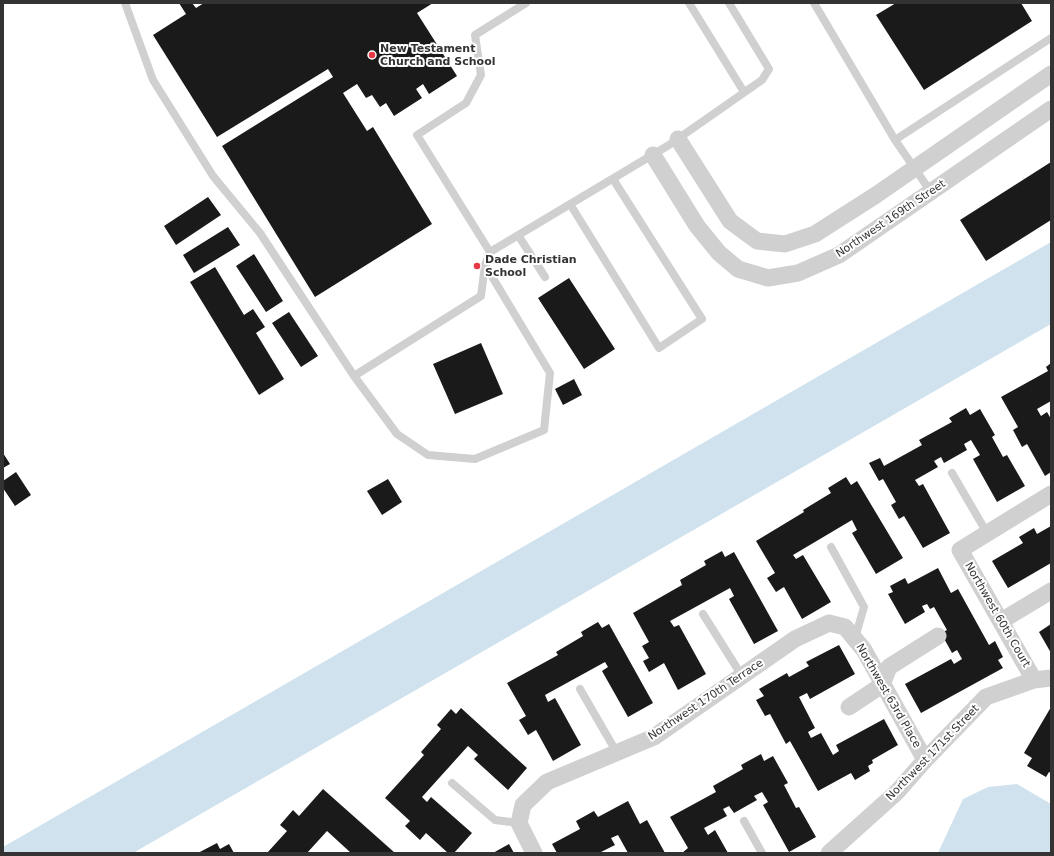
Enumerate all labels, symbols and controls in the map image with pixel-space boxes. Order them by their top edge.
place label: New Testament Church and School [380,42,495,68]
marker: New Testament Church and School [367,50,377,60]
street label: Northwest 169th Street [834,177,948,261]
place label: Dade Christian School [485,253,577,279]
marker: Dade Christian School [472,261,482,271]
street label: Northwest 60th Court [962,560,1032,670]
street label: Northwest 63rd Place [853,642,923,750]
street label: Northwest 170th Terrace [646,657,766,743]
street label: Northwest 171st Street [884,702,982,804]

